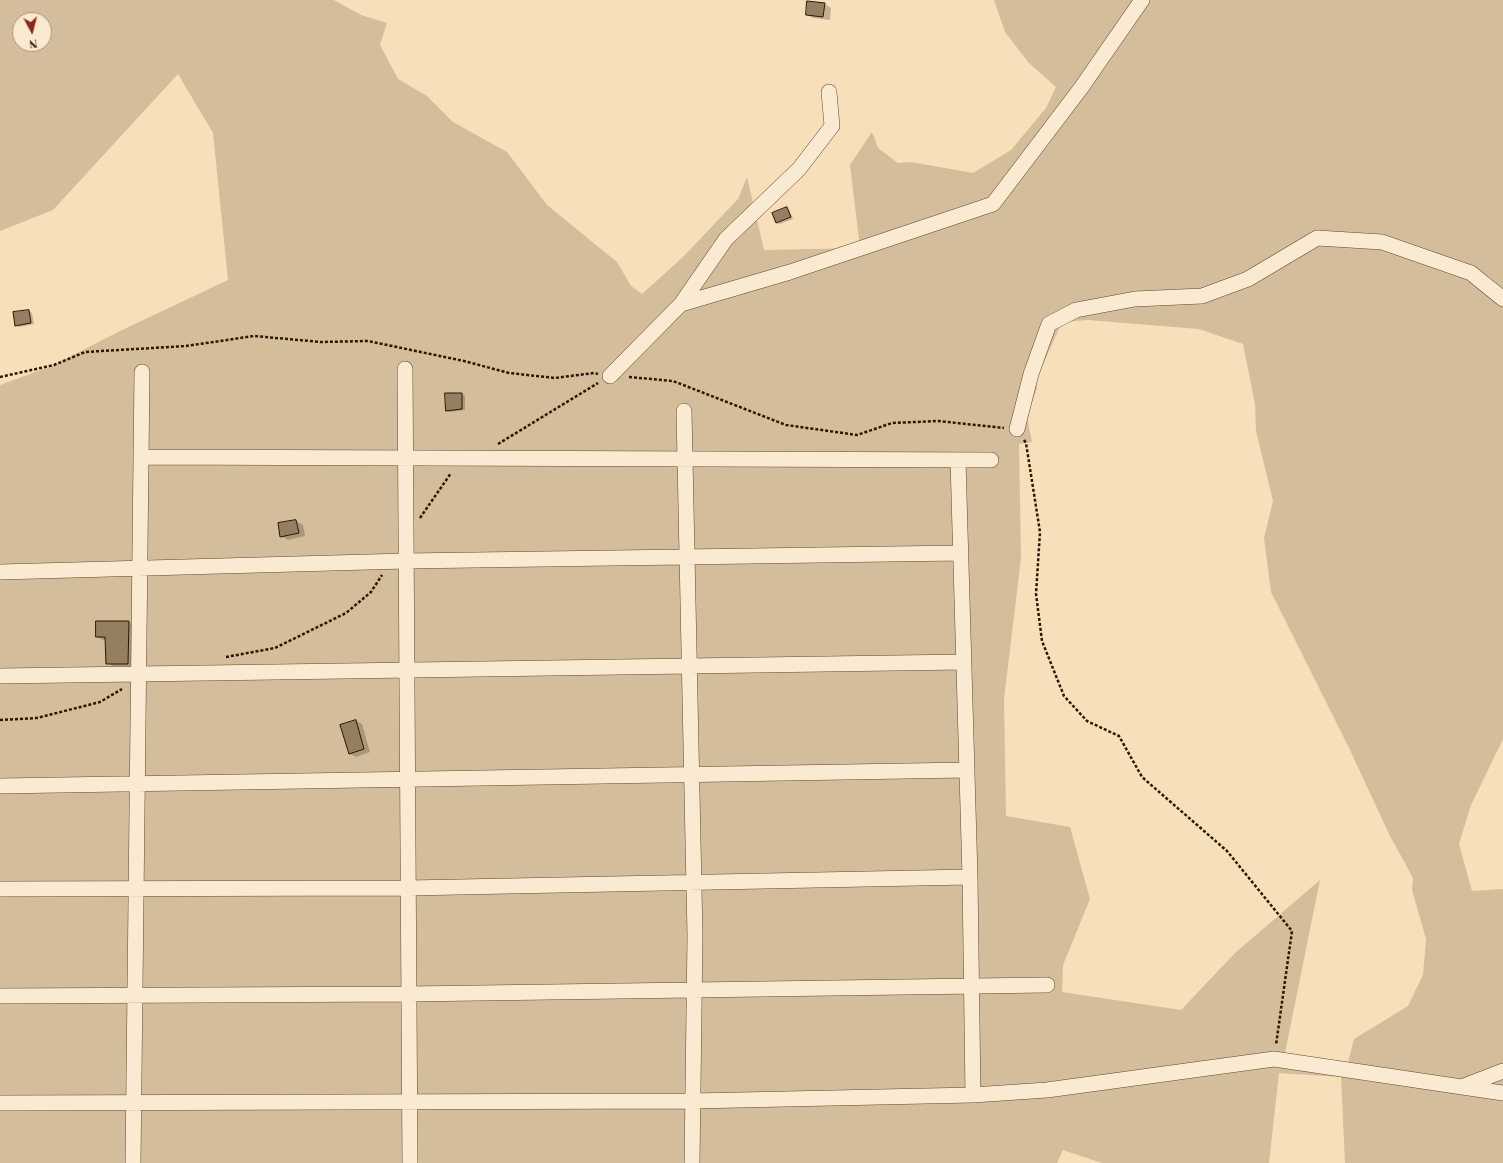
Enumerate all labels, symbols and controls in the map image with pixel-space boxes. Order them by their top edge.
north arrow [12,12,52,52]
text: N [28,35,39,50]

